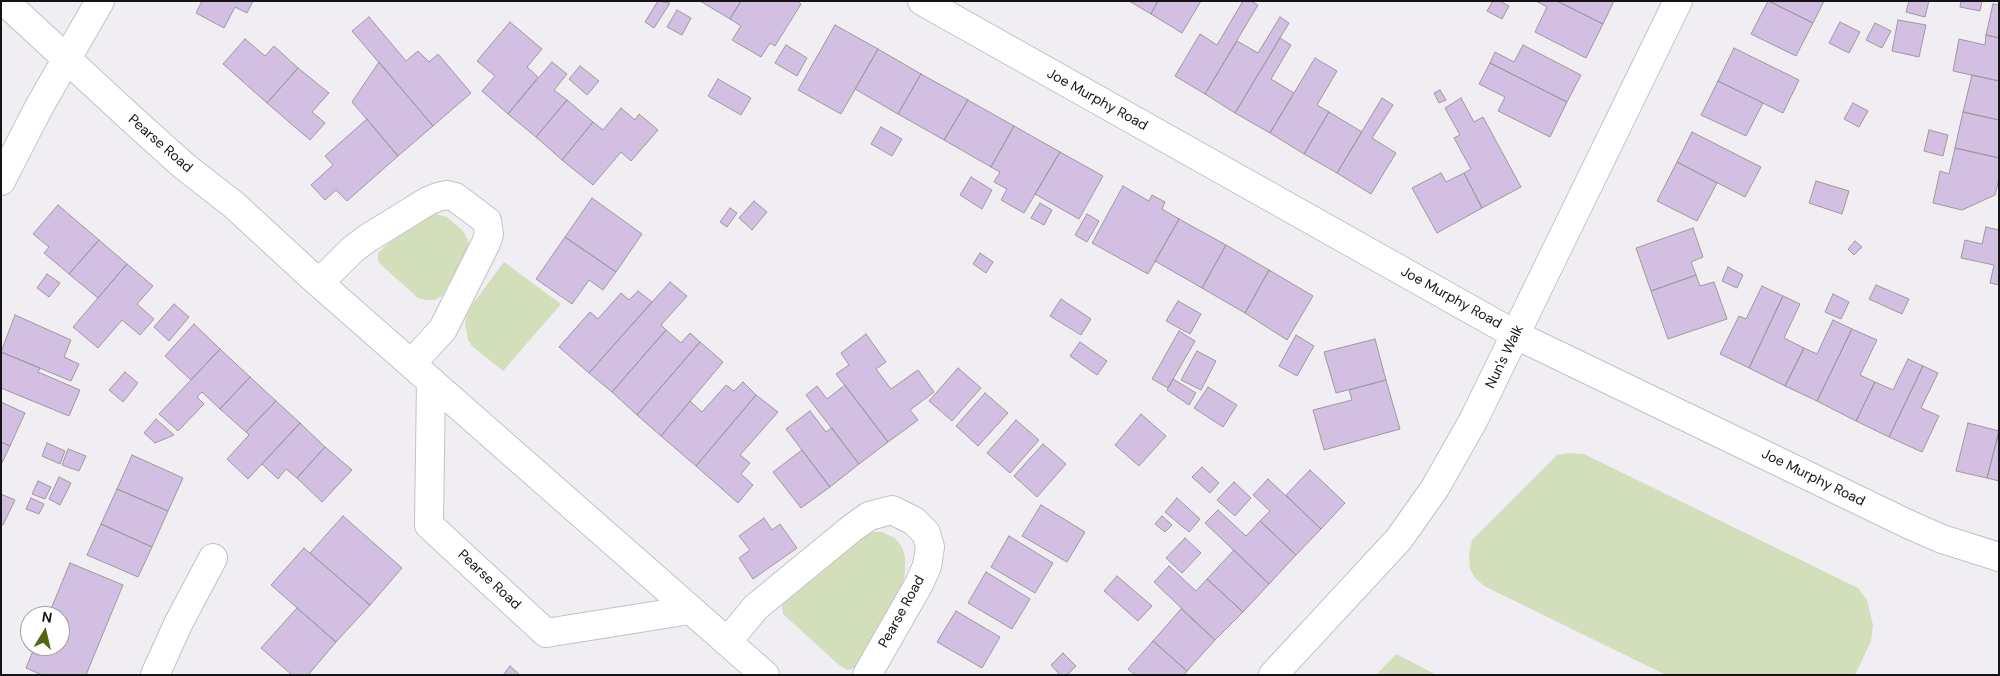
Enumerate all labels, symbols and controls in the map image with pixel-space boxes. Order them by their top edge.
street label: Joe Murphy Road [1044,65,1150,135]
street label: Pearse Road [124,111,196,177]
street label: Joe Murphy Road [1398,263,1504,333]
street label: Nun's Walk [1482,322,1528,392]
street label: Joe Murphy Road [1759,446,1867,510]
street label: Pearse Road [454,547,524,613]
street label: Pearse Road [875,573,929,651]
north arrow [20,606,70,656]
text: N [41,607,54,627]

